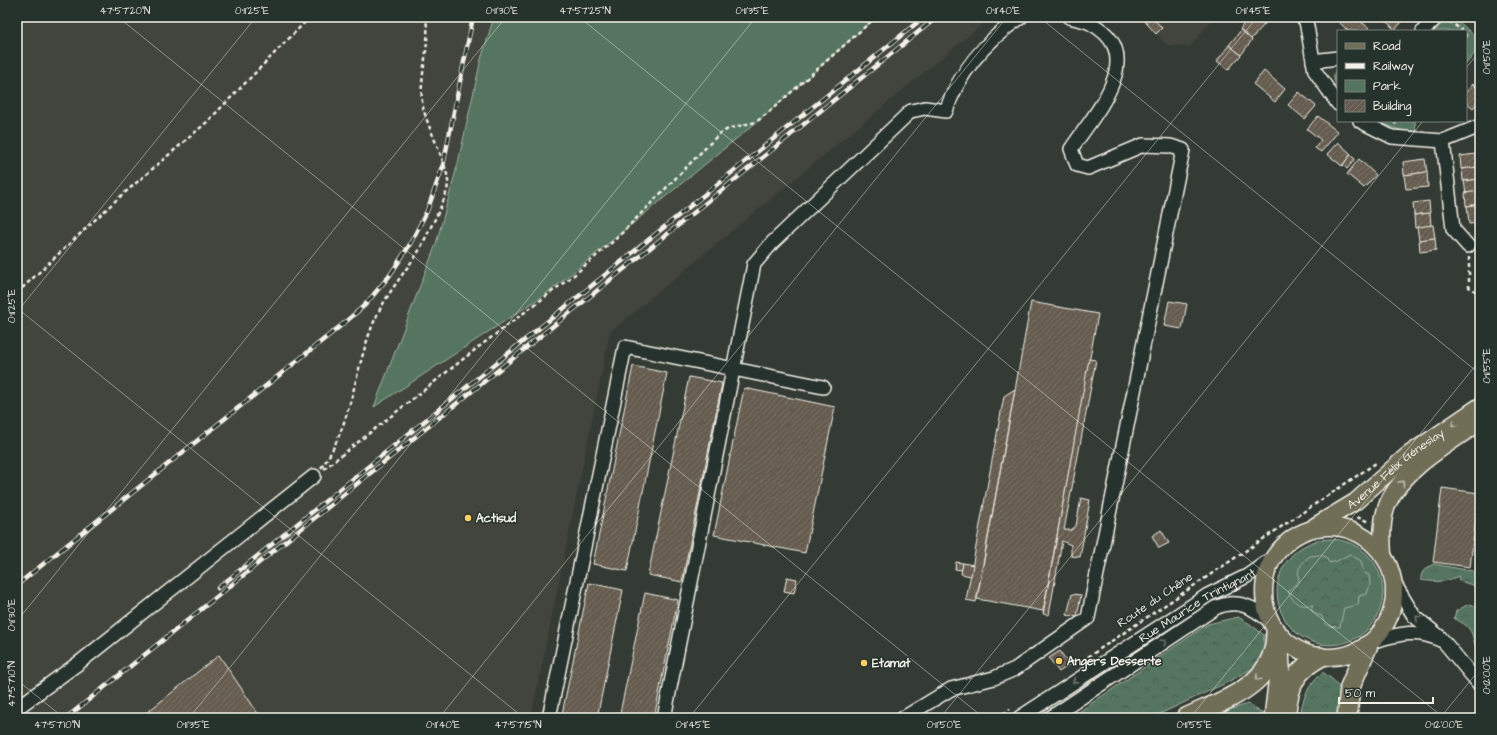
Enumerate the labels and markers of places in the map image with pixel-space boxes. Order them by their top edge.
place label: Actisud [476,510,517,527]
marker: Actisud [463,513,473,523]
place label: Angers Desserte [1067,653,1162,672]
place label: Etamat [872,655,911,672]
marker: Angers Desserte [1054,656,1064,666]
marker: Etamat [859,658,869,668]

